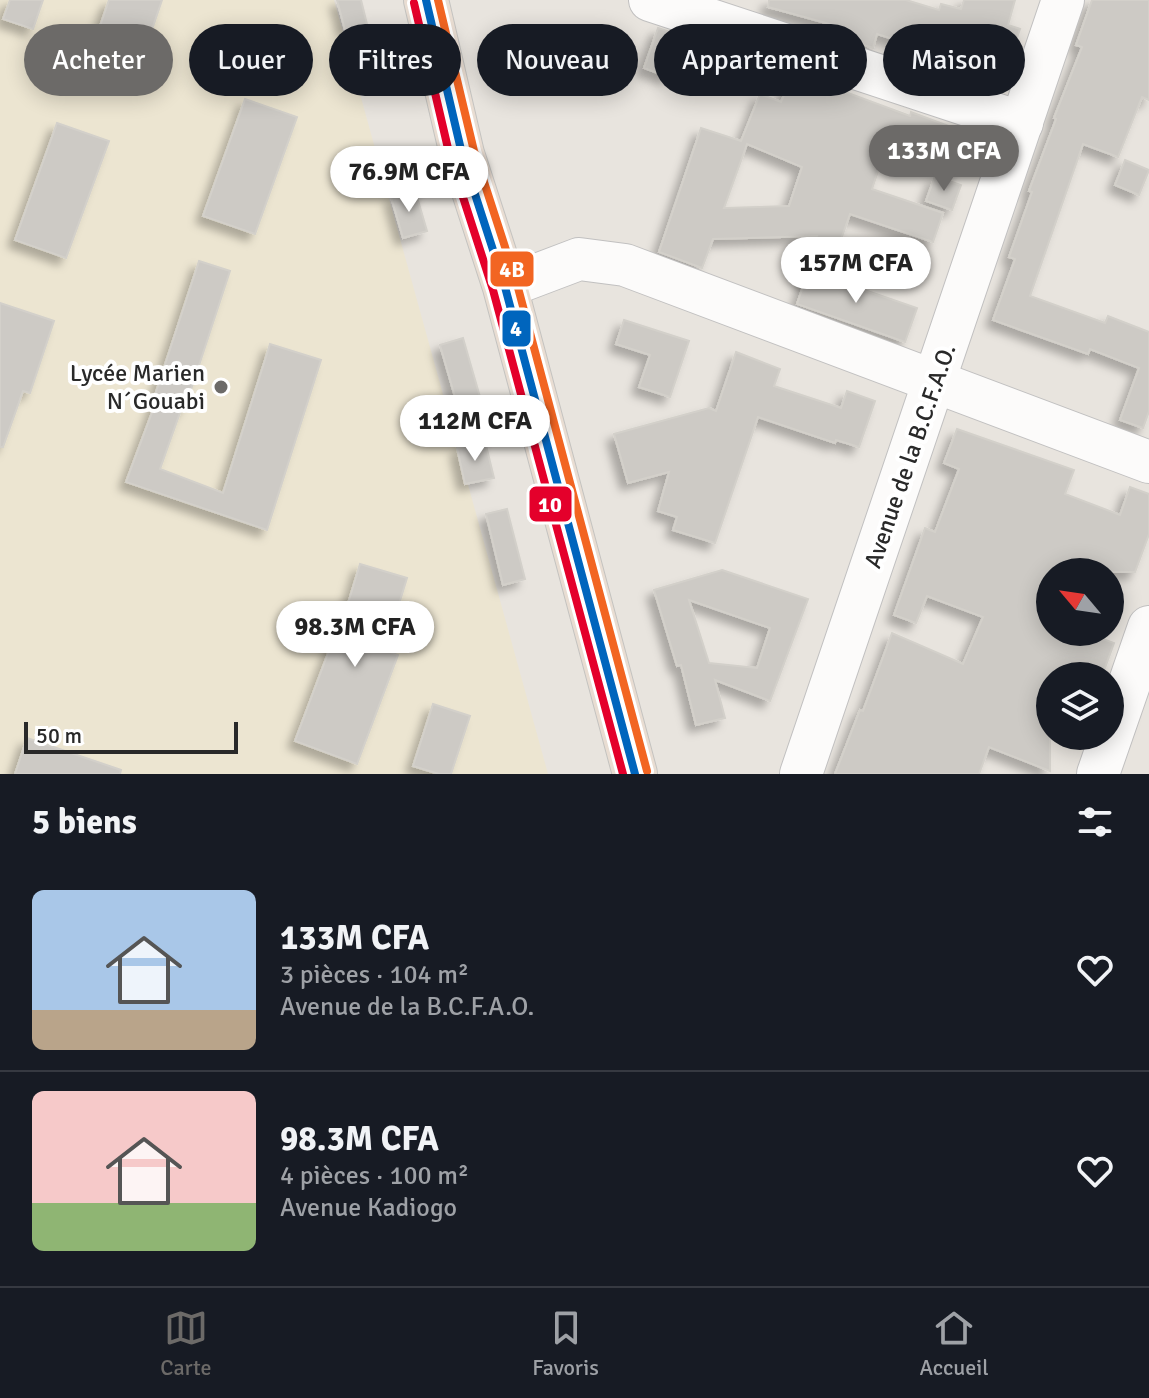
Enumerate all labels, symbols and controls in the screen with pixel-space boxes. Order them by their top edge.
chip: Acheter [24,24,173,96]
chip: Louer [189,24,313,96]
chip: Filtres [329,24,461,96]
chip: Nouveau [477,24,638,96]
chip: Appartement [654,24,867,96]
chip: Maison [883,24,1025,96]
pin: 133M CFA [861,125,1027,193]
text: 133M CFA [887,135,1001,167]
pin: 76.9M CFA [317,146,501,214]
text: 76.9M CFA [348,156,470,188]
pin: 157M CFA [773,237,939,305]
text: 157M CFA [799,247,913,279]
line badge: 4B [489,250,535,288]
text: 4B [499,256,525,283]
line badge: 4 [501,309,532,348]
text: 4 [510,315,522,342]
street label: Avenue de la B.C.F.A.O. [858,340,962,572]
place label: Lycée Marien N´Gouabi [70,358,205,416]
marker: Lycée Marien N´Gouabi [212,378,230,396]
pin: 112M CFA [392,395,558,463]
text: 112M CFA [418,405,532,437]
line badge: 10 [528,485,573,523]
text: 10 [538,491,562,518]
north arrow [1036,558,1124,646]
map controls [1036,558,1124,750]
pin: 98.3M CFA [263,601,447,669]
text: 98.3M CFA [294,611,416,643]
button: layers [1036,662,1124,750]
scale bar [24,718,238,754]
text: 50 m [36,722,82,749]
icon: filters [1073,800,1117,844]
text: 5 biens [32,801,137,843]
text: 133M CFA [280,917,429,959]
icon: home [96,922,192,1018]
icon: heart [1073,948,1117,992]
text: 3 pièces · 104 m² [280,959,469,991]
text: Avenue de la B.C.F.A.O. [280,991,534,1023]
text: 98.3M CFA [280,1118,439,1160]
icon: home [96,1123,192,1219]
icon: heart [1073,1149,1117,1193]
text: 4 pièces · 100 m² [280,1160,469,1192]
text: Avenue Kadiogo [280,1192,457,1224]
tab: Carte [160,1306,212,1381]
tab: Favoris [532,1306,599,1381]
tab: Accueil [919,1306,989,1381]

